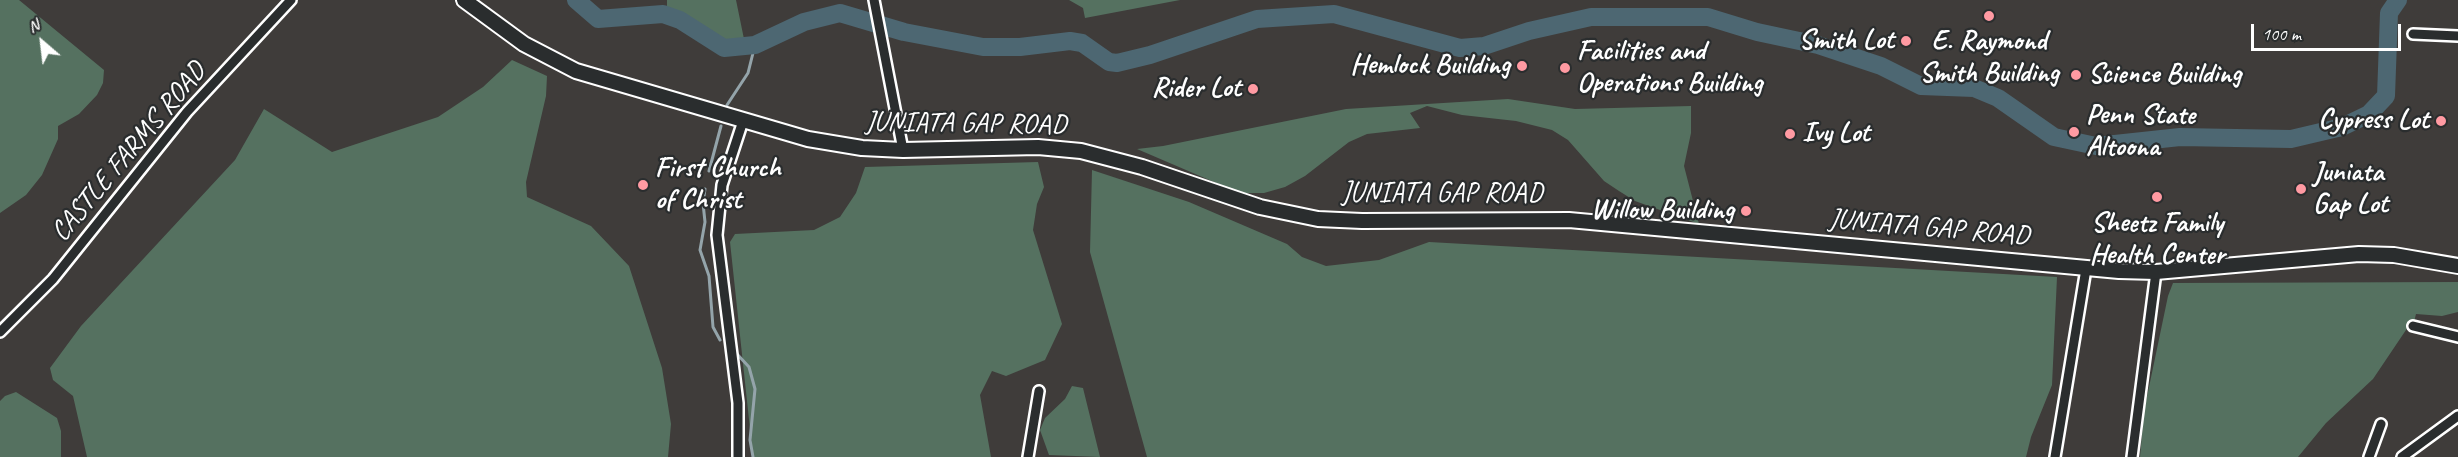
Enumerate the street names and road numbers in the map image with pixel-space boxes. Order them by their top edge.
street label: CASTLE FARMS ROAD [44,56,214,248]
street label: JUNIATA GAP ROAD [865,105,1067,143]
street label: JUNIATA GAP ROAD [1341,177,1543,211]
street label: JUNIATA GAP ROAD [1827,202,2031,254]

